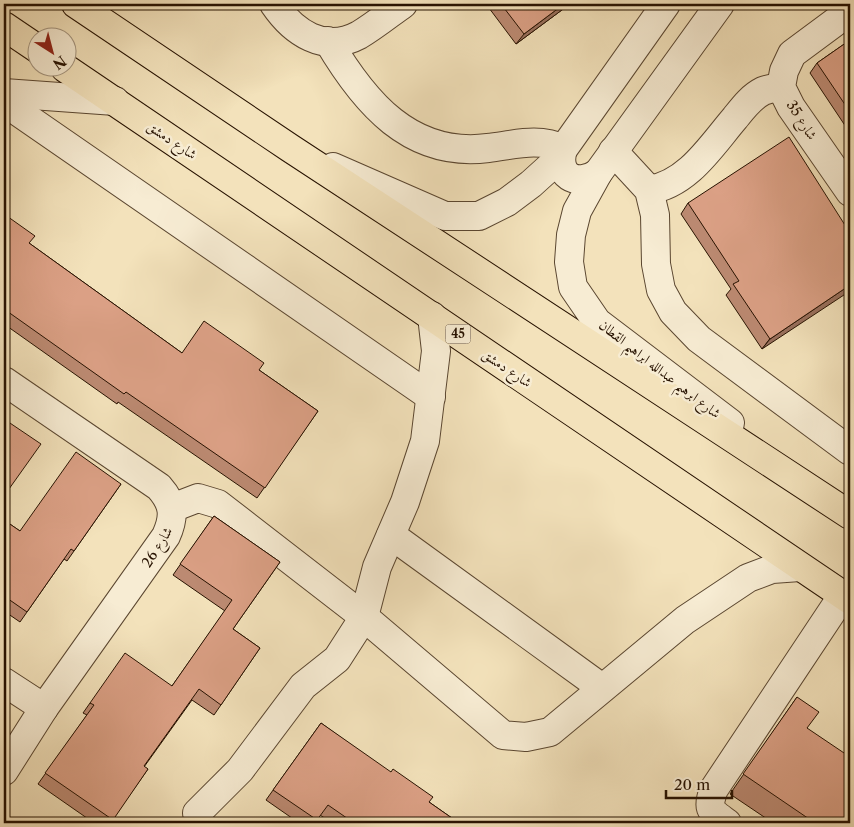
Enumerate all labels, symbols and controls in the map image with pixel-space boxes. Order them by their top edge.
north arrow [28,28,78,78]
text: N [49,52,70,73]
street label: شارع 35 [780,97,821,145]
street label: شارع دمشق [142,117,200,166]
street label: شارع ابرهيم عبدالله ابراهيم القطان [592,316,725,426]
road number: 45 [446,324,470,344]
street label: شارع دمشق [477,345,535,394]
street label: شارع 26 [138,523,179,572]
scale bar [666,767,733,799]
text: 20 m [674,775,710,794]

